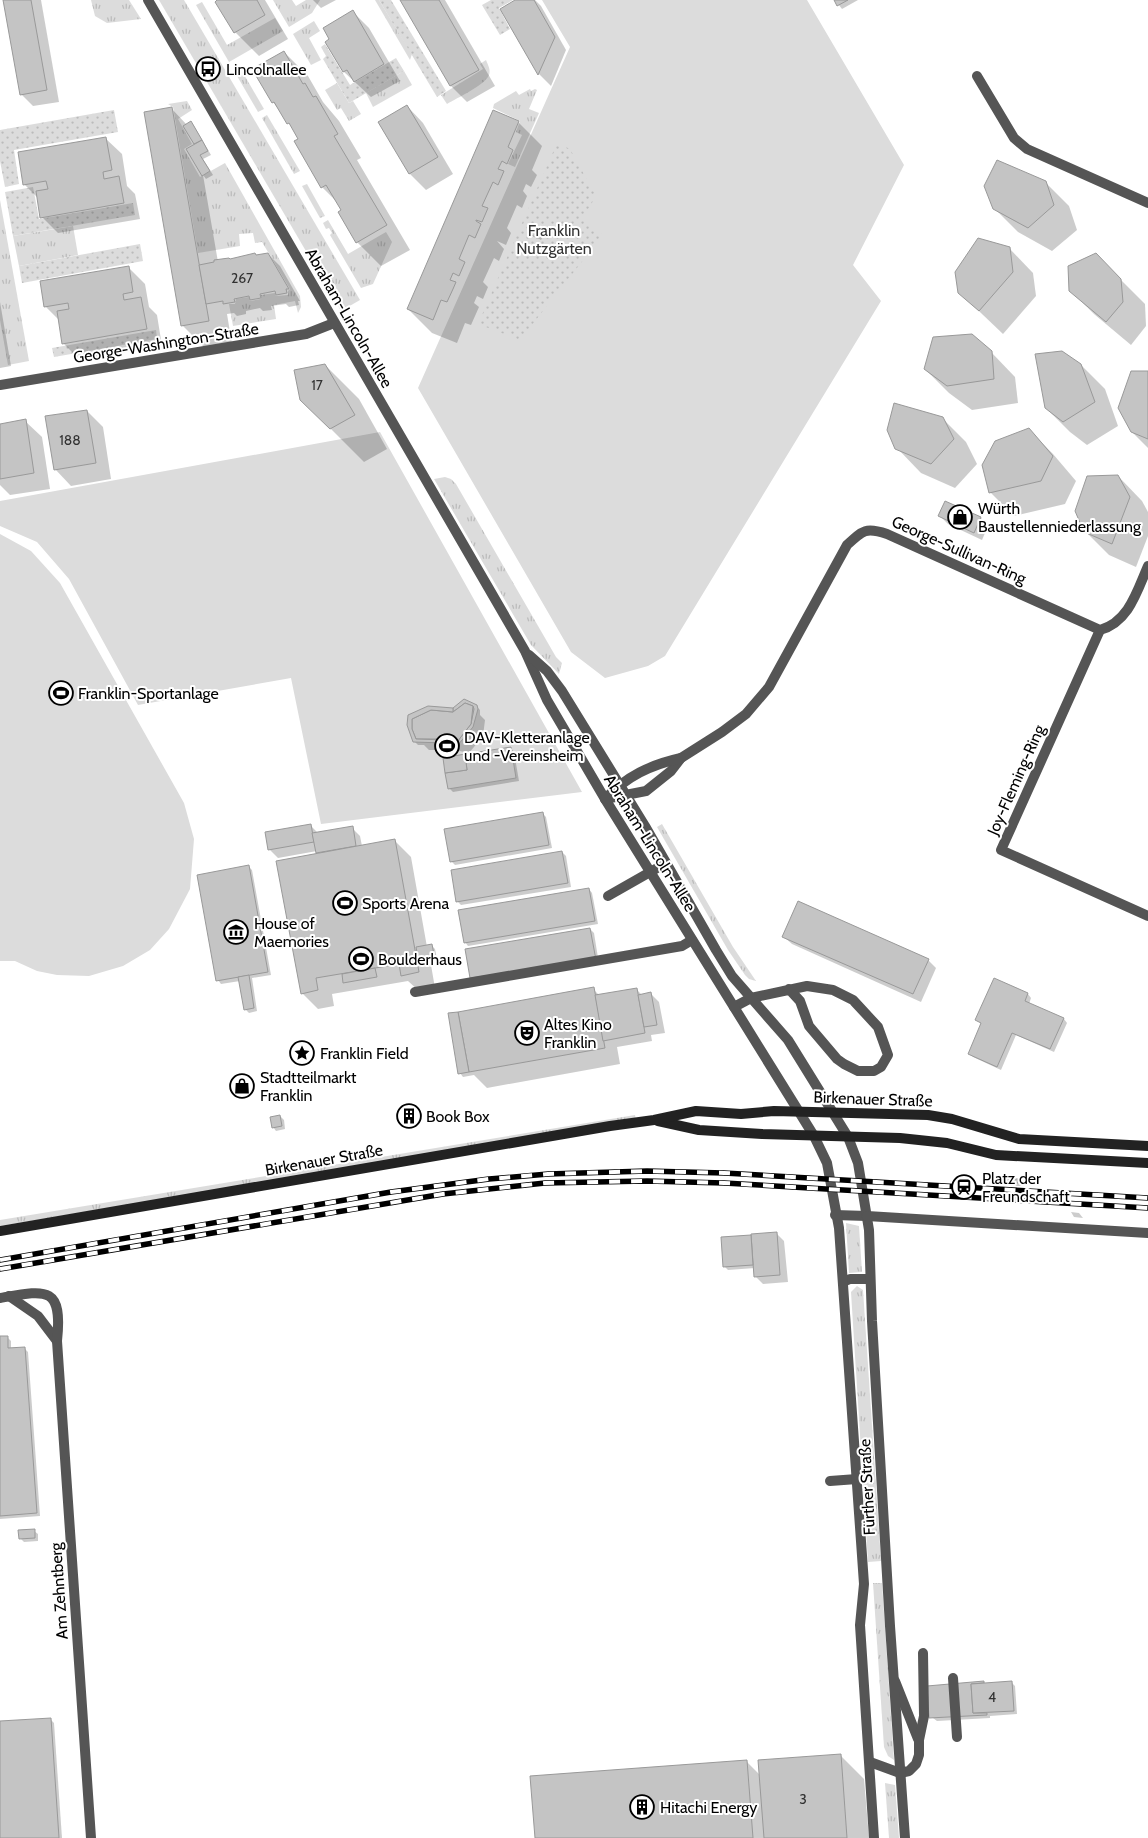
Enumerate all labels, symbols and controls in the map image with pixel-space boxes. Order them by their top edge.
bus stop icon: Lincolnallee [195,56,221,82]
place label: Lincolnallee [226,60,307,79]
park label: Franklin Nutzgärten [516,221,592,258]
street label: Abraham-Lincoln-Allee [301,245,397,391]
house number: 267 [231,269,253,287]
street label: George-Washington-Straße [72,319,260,367]
house number: 17 [311,376,323,394]
house number: 188 [59,431,81,449]
place label: Würth Baustellenniederlassung [978,499,1142,536]
shop icon: Würth Baustellenniederlassung [947,504,973,530]
street label: George-Sullivan-Ring [889,512,1030,589]
sports icon: Franklin-Sportanlage [48,680,74,706]
place label: Franklin-Sportanlage [78,684,219,703]
street label: Joy-Fleming-Ring [983,721,1049,839]
place label: DAV-Kletteranlage und -Vereinsheim [464,728,590,765]
sports icon: DAV-Kletteranlage und -Vereinsheim [434,733,460,759]
street label: Abraham-Lincoln-Allee [600,771,700,915]
sports icon: Sports Arena [332,890,358,916]
place label: Sports Arena [362,894,449,913]
place label: House of Maemories [254,914,329,951]
museum icon: House of Maemories [223,919,249,945]
sports icon: Boulderhaus [348,946,374,972]
place label: Boulderhaus [378,950,462,969]
place label: Altes Kino Franklin [544,1015,612,1052]
theatre icon: Altes Kino Franklin [514,1020,540,1046]
place icon: Franklin Field [289,1040,315,1066]
place label: Franklin Field [320,1044,409,1063]
place label: Stadtteilmarkt Franklin [260,1068,357,1105]
shop icon: Stadtteilmarkt Franklin [229,1073,255,1099]
street label: Birkenauer Straße [813,1087,933,1111]
building icon: Book Box [396,1103,422,1129]
place label: Book Box [426,1107,490,1126]
street label: Birkenauer Straße [264,1140,384,1180]
place label: Platz der Freundschaft [982,1169,1070,1206]
station icon: Platz der Freundschaft [951,1174,977,1200]
street label: Fürther Straße [855,1438,879,1536]
street label: Am Zehntberg [46,1541,72,1640]
house number: 4 [988,1688,996,1706]
house number: 3 [799,1790,807,1808]
building icon: Hitachi Energy [629,1794,655,1820]
place label: Hitachi Energy [660,1798,757,1817]

